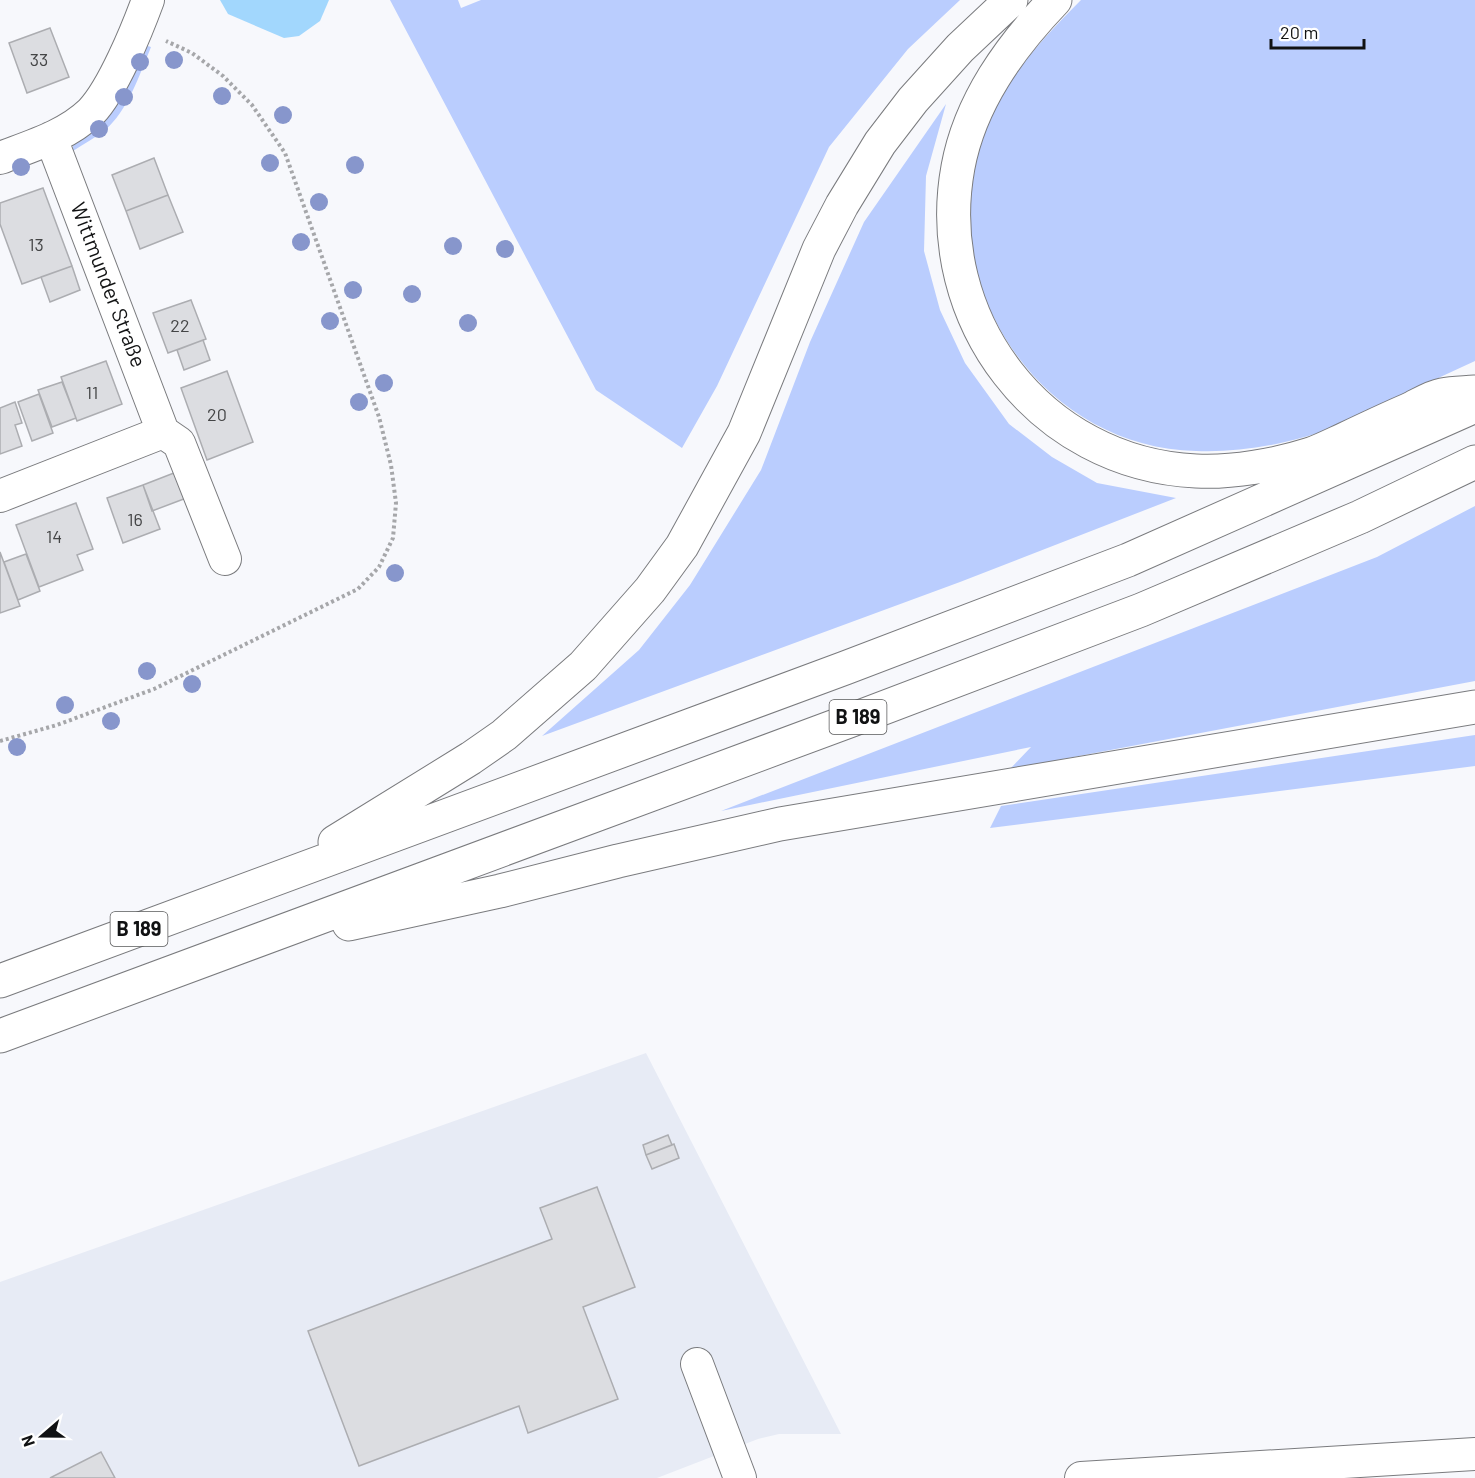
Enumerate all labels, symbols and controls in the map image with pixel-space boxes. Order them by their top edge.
scale bar [1271,12,1364,50]
text: 20 m [1280,21,1318,43]
house number: 33 [30,48,48,70]
street label: Wittmunder Straße [66,199,152,370]
house number: 13 [28,233,44,255]
house number: 22 [170,314,190,336]
house number: 11 [86,381,98,403]
house number: 20 [207,403,227,425]
house number: 16 [127,508,143,530]
house number: 14 [46,525,62,547]
road number: B 189 [830,700,886,734]
road number: B 189 [110,912,168,946]
north arrow [12,1406,72,1466]
text: N [17,1433,38,1450]

